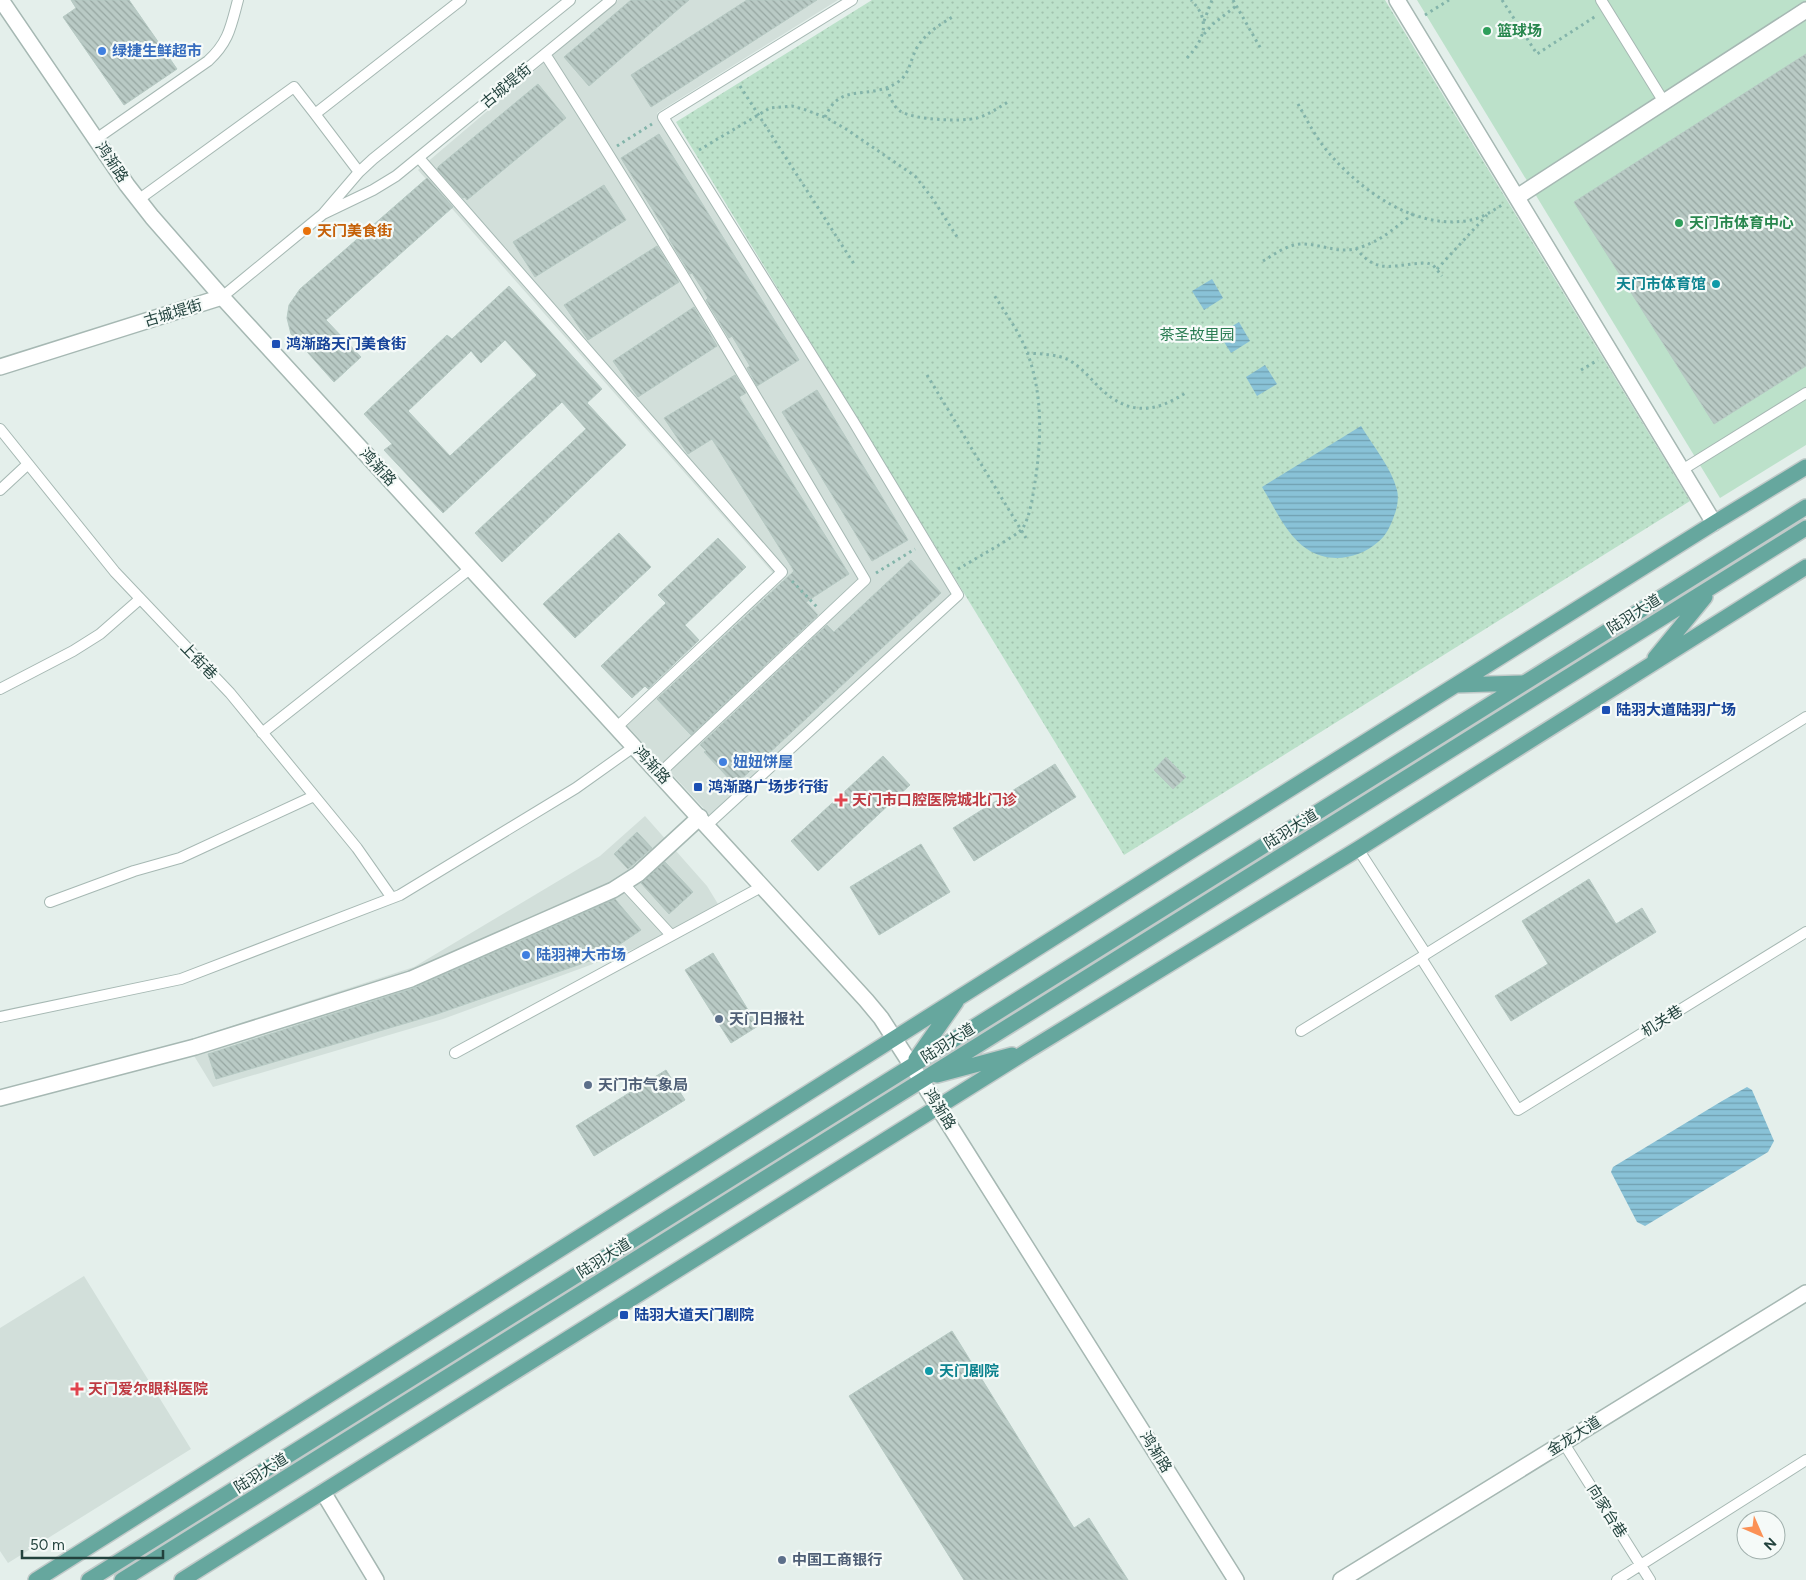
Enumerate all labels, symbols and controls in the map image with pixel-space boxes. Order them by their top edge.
place label: 篮球场 [1497,22,1542,40]
marker: 篮球场 [1481,25,1493,37]
place label: 绿捷生鲜超市 [112,42,202,60]
marker: 绿捷生鲜超市 [96,45,108,57]
street label: 古城堤街 [477,60,535,112]
street label: 鸿渐路 [92,138,132,186]
place label: 天门市体育中心 [1689,214,1794,232]
marker: 天门市体育中心 [1673,217,1685,229]
place label: 天门美食街 [317,222,392,240]
marker: 天门美食街 [301,225,313,237]
place label: 天门市体育馆 [1616,275,1706,293]
marker: 天门市体育馆 [1710,278,1722,290]
street label: 古城堤街 [142,296,204,330]
park label: 茶圣故里园 [1159,326,1235,344]
place label: 鸿渐路天门美食街 [286,335,406,353]
marker: 鸿渐路天门美食街 [270,338,282,350]
street label: 鸿渐路 [356,444,400,490]
street label: 陆羽大道 [1604,590,1664,638]
street label: 上街巷 [177,639,221,683]
place label: 陆羽大道陆羽广场 [1616,701,1736,719]
marker: 陆羽大道陆羽广场 [1600,704,1612,716]
street label: 鸿渐路 [630,742,674,788]
place label: 妞妞饼屋 [733,753,793,771]
marker: 妞妞饼屋 [717,756,729,768]
place label: 鸿渐路广场步行街 [708,778,828,796]
marker: 鸿渐路广场步行街 [692,781,704,793]
place label: 天门市口腔医院城北门诊 [852,791,1018,809]
marker: 天门市口腔医院城北门诊 [834,793,848,807]
street label: 陆羽大道 [1261,805,1321,853]
place label: 陆羽神大市场 [536,946,626,964]
marker: 陆羽神大市场 [520,949,532,961]
street label: 机关巷 [1638,1001,1686,1041]
place label: 天门日报社 [729,1010,804,1028]
marker: 天门日报社 [713,1013,725,1025]
street label: 陆羽大道 [918,1019,978,1067]
place label: 天门市气象局 [598,1076,688,1094]
marker: 天门市气象局 [582,1079,594,1091]
street label: 鸿渐路 [920,1085,960,1133]
street label: 陆羽大道 [574,1234,634,1282]
place label: 陆羽大道天门剧院 [634,1306,754,1324]
marker: 陆羽大道天门剧院 [618,1309,630,1321]
place label: 天门剧院 [939,1362,999,1380]
marker: 天门剧院 [923,1365,935,1377]
place label: 天门爱尔眼科医院 [88,1380,208,1398]
marker: 天门爱尔眼科医院 [70,1382,84,1396]
street label: 金龙大道 [1544,1412,1604,1460]
street label: 鸿渐路 [1136,1428,1176,1476]
street label: 陆羽大道 [231,1449,291,1497]
street label: 向家台巷 [1583,1481,1631,1541]
north arrow [1736,1510,1786,1560]
scale bar [22,1528,164,1560]
text: N [1760,1534,1780,1554]
text: 50 m [30,1536,65,1554]
place label: 中国工商银行 [792,1551,882,1569]
marker: 中国工商银行 [776,1554,788,1566]

